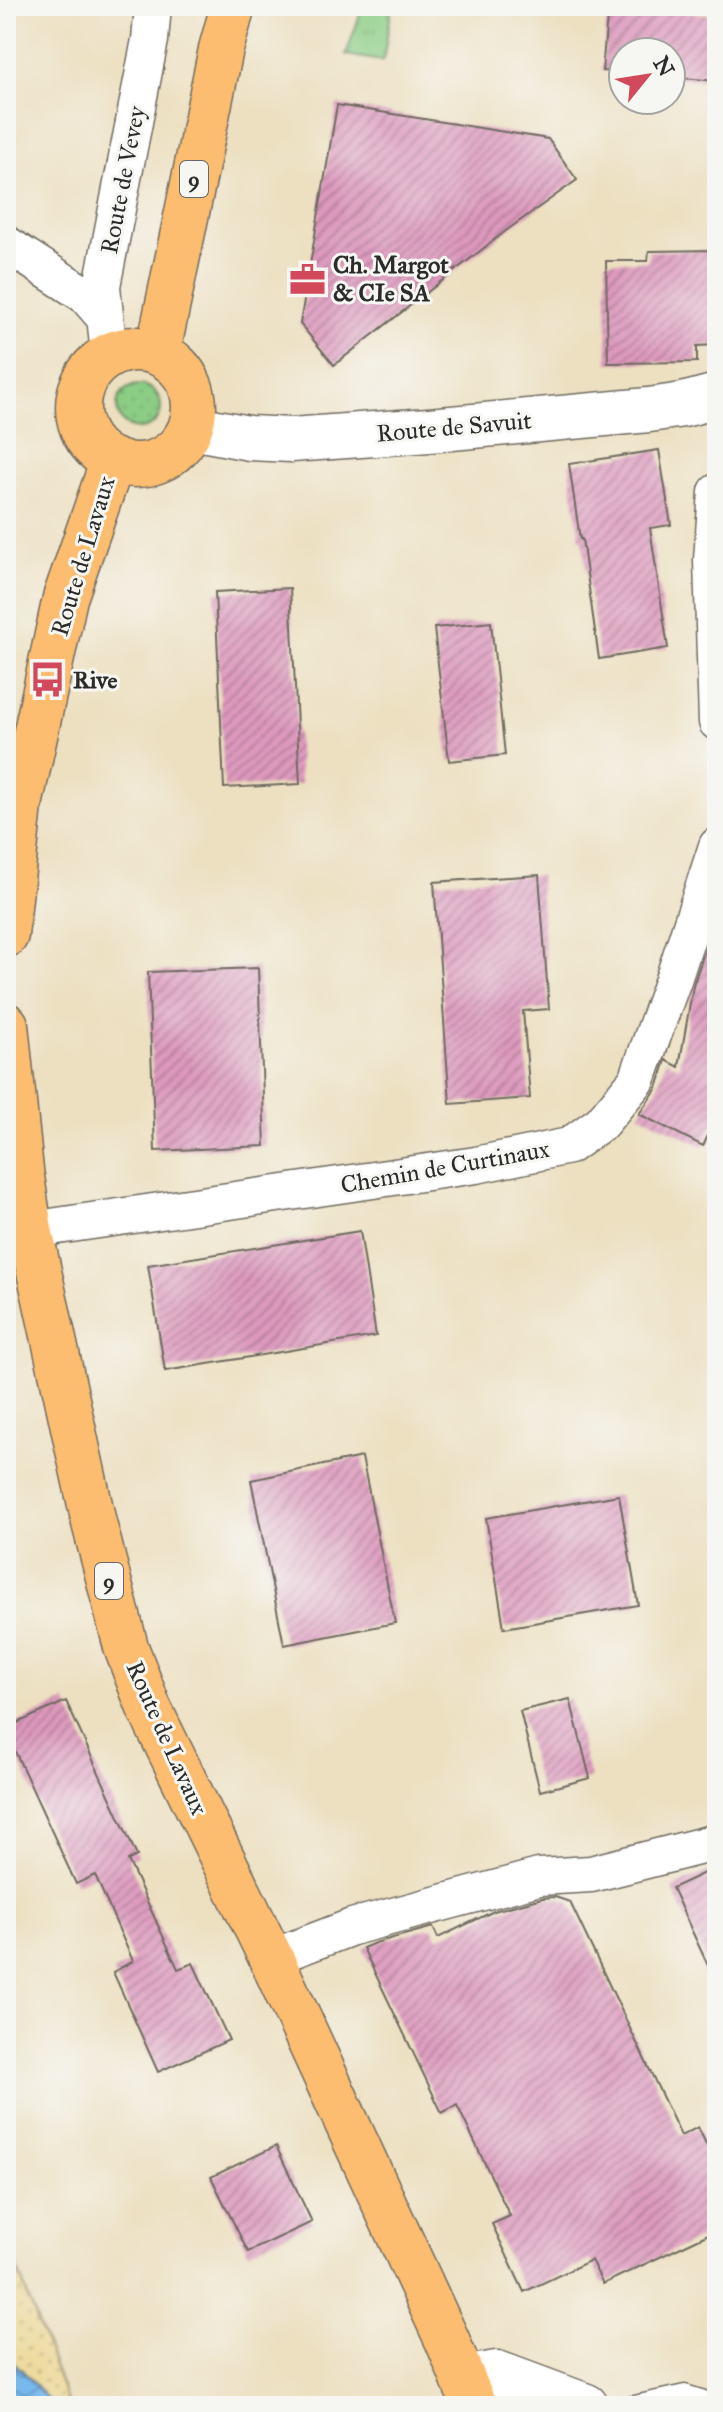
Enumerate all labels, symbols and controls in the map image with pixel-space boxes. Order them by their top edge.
north arrow [607,36,687,116]
text: N [648,51,680,81]
street label: Route de Vevey [94,103,152,256]
road number: 9 [180,161,208,197]
place label: Ch. Margot & CIe SA [333,250,449,308]
office icon: Ch. Margot & CIe SA [288,260,326,298]
street label: Route de Savuit [375,405,533,449]
street label: Route de Lavaux [44,472,122,639]
bus stop icon: Rive [28,661,66,699]
place label: Rive [73,665,117,695]
street label: Chemin de Curtinaux [338,1134,552,1200]
road number: 9 [95,1563,123,1599]
street label: Route de Lavaux [120,1656,214,1820]

